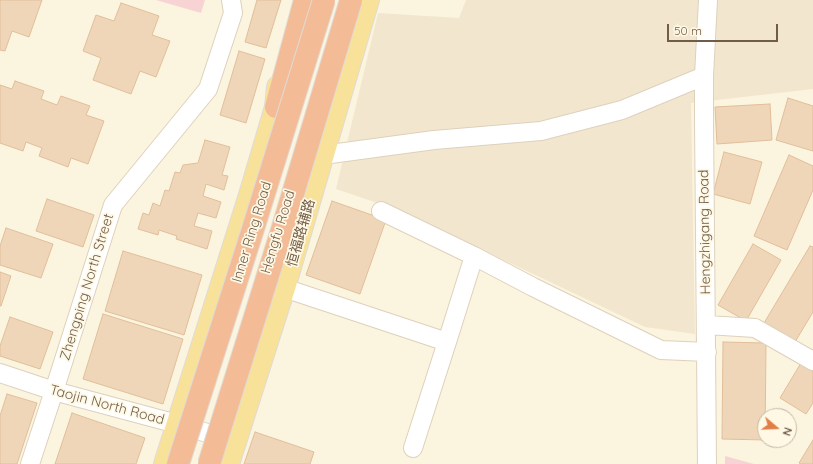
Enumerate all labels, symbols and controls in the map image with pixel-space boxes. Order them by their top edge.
scale bar [669,16,780,42]
text: 50 m [674,23,702,38]
street label: Hengzhigang Road [696,169,714,295]
street label: Inner Ring Road [229,180,275,284]
street label: Hengfu Road [257,188,299,276]
street label: 恒福路辅路 [283,197,319,269]
street label: Zhengping North Street [57,212,117,362]
street label: Taojin North Road [48,382,166,428]
north arrow [757,408,797,448]
text: N [779,425,795,438]

